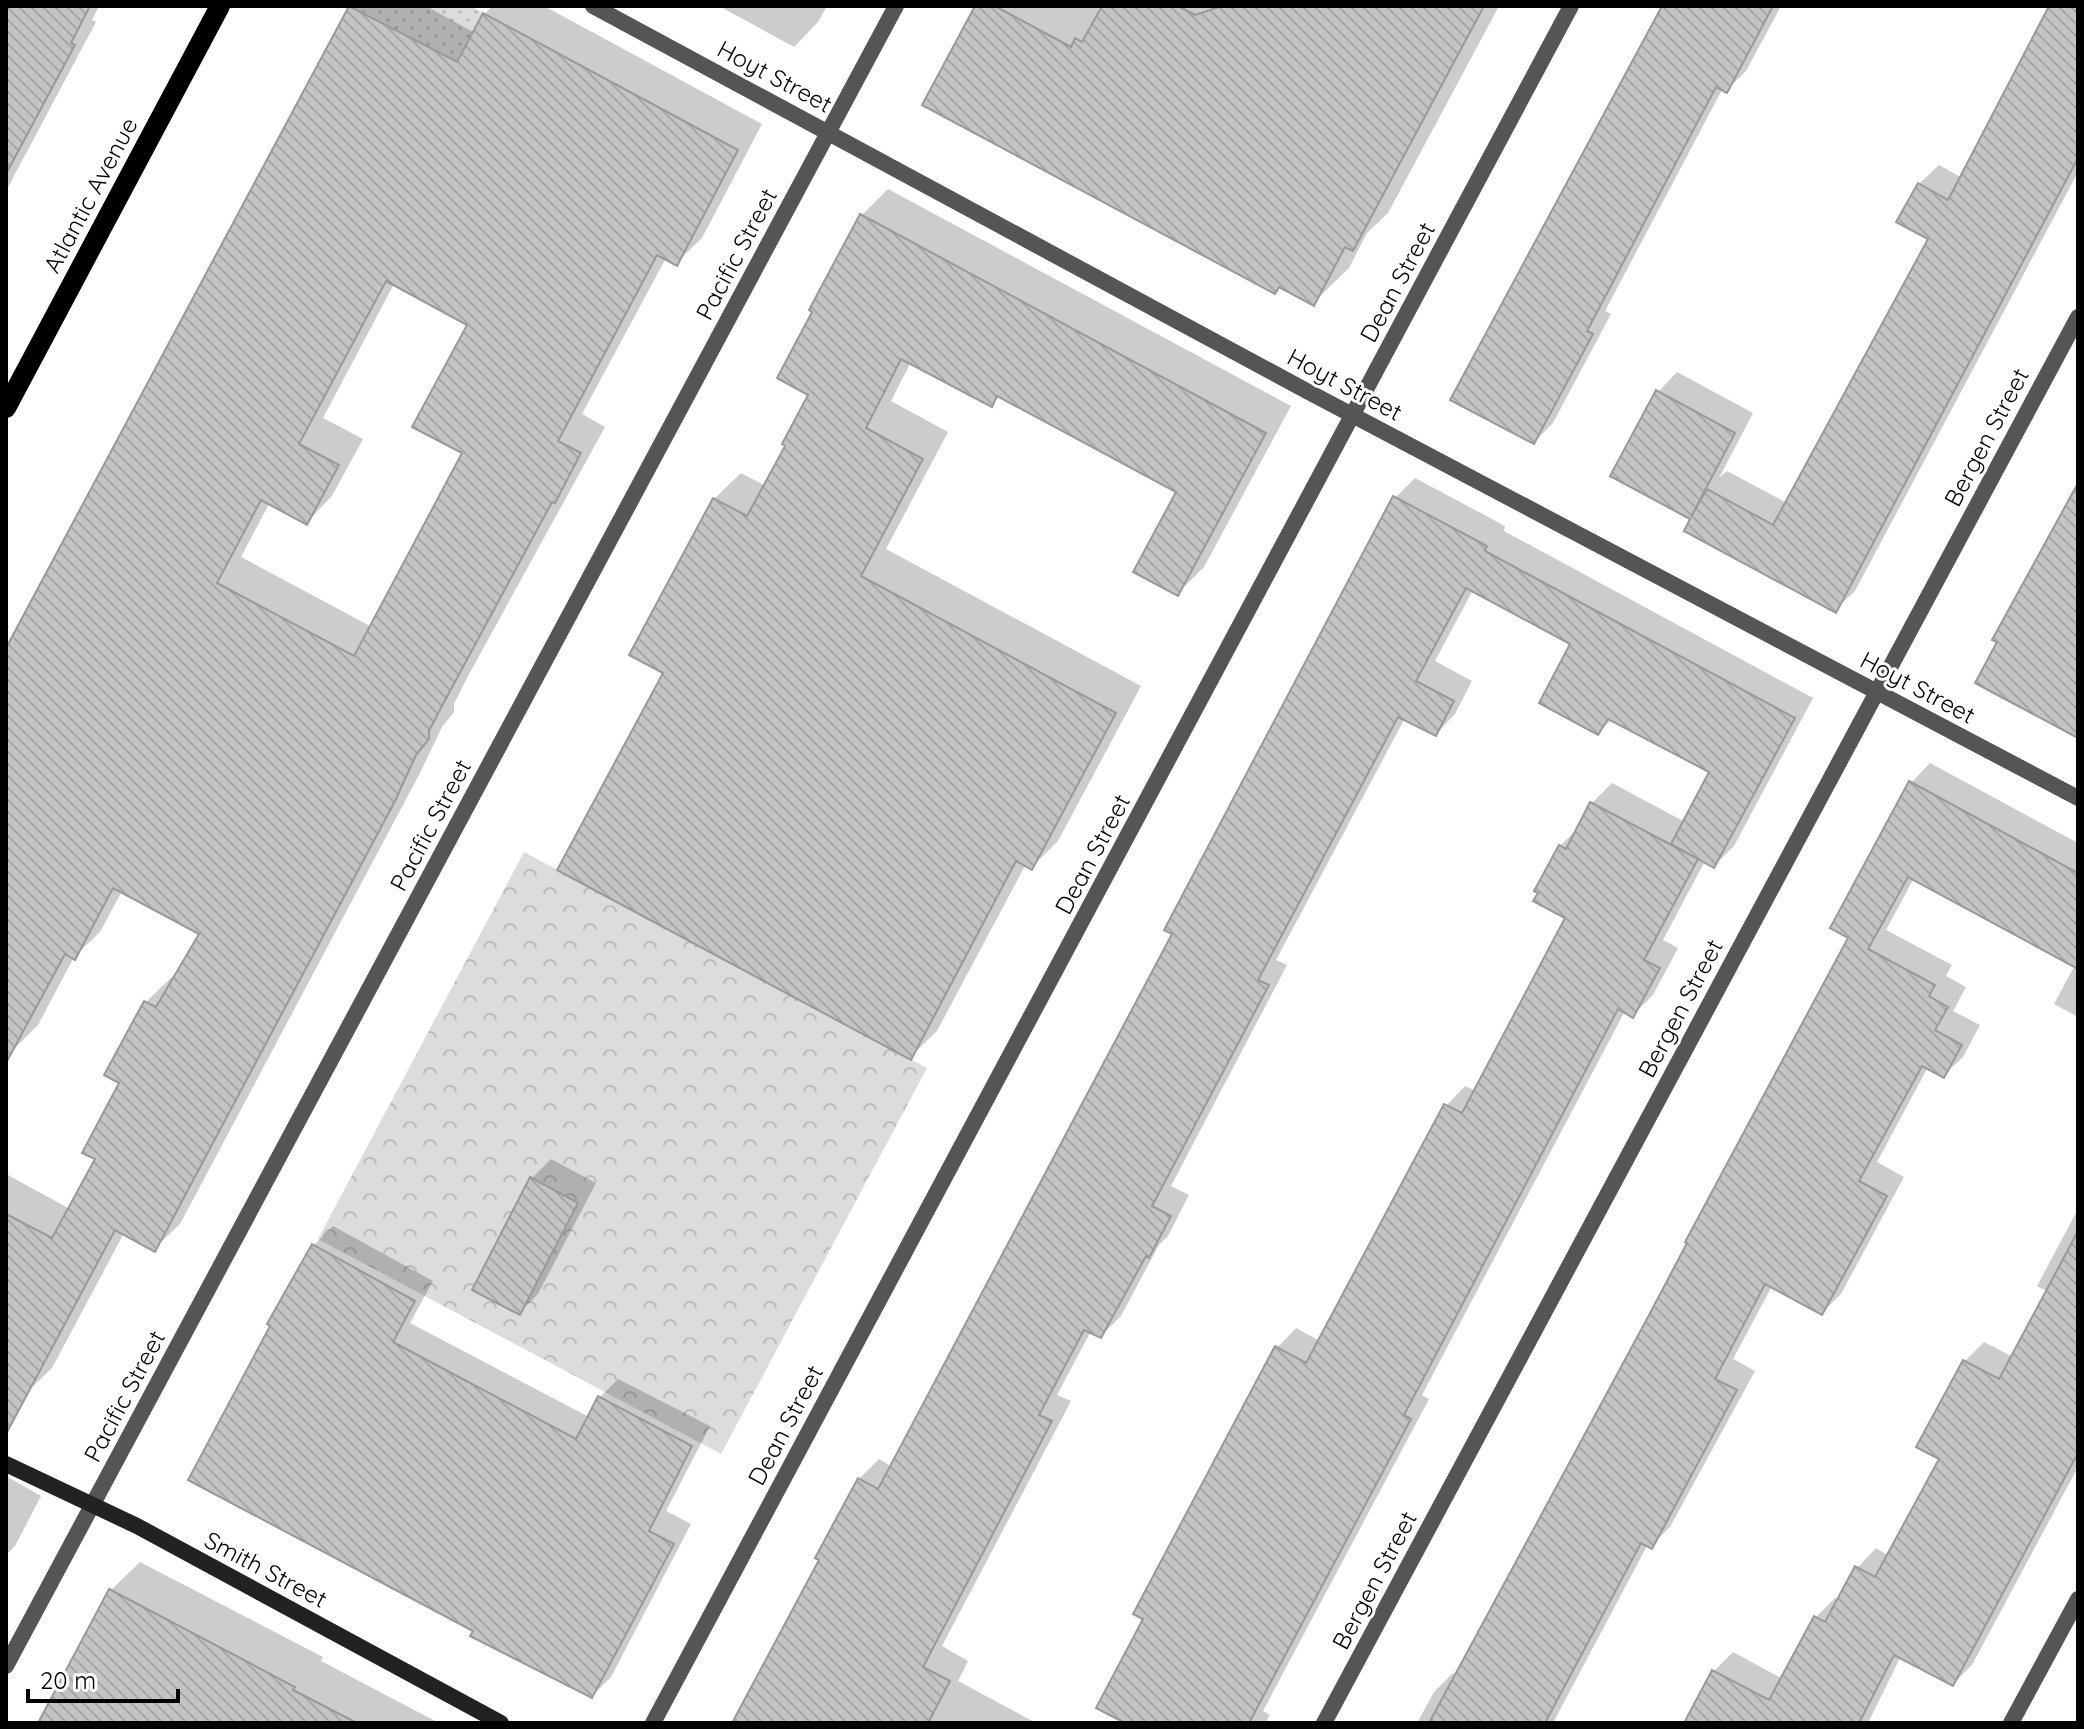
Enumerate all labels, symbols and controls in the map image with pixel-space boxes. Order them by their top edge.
street label: Hoyt Street [712,33,838,119]
street label: Atlantic Avenue [36,112,144,278]
street label: Pacific Street [689,183,783,325]
street label: Dean Street [1353,217,1441,347]
street label: Hoyt Street [1282,341,1408,427]
street label: Bergen Street [1937,363,2035,511]
street label: Hoyt Street [1855,644,1981,730]
street label: Pacific Street [383,754,477,896]
street label: Dean Street [1048,789,1136,919]
street label: Bergen Street [1631,934,1729,1082]
street label: Pacific Street [77,1325,171,1467]
street label: Dean Street [741,1360,829,1490]
street label: Bergen Street [1325,1506,1423,1654]
street label: Smith Street [200,1524,332,1614]
scale bar [28,1653,178,1703]
text: 20 m [40,1665,96,1695]

